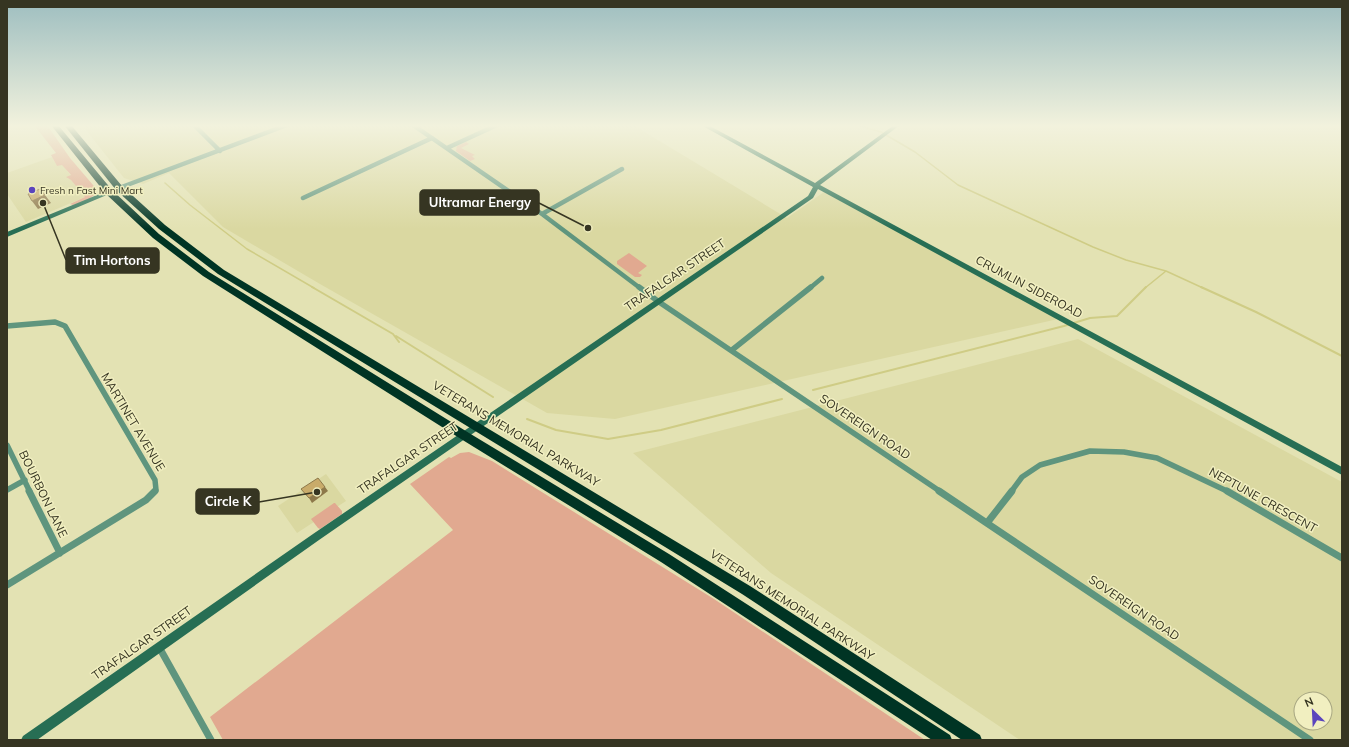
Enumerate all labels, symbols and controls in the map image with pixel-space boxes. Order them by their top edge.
place label: Fresh n Fast Mini Mart [40,184,143,197]
marker: Fresh n Fast Mini Mart [27,185,37,195]
callout: Ultramar Energy [420,190,539,215]
text: Ultramar Energy [429,194,532,211]
street label: TRAFALGAR STREET [621,235,729,314]
callout: Tim Hortons [66,248,159,273]
text: Tim Hortons [74,252,150,268]
street label: CRUMLIN SIDEROAD [973,252,1085,321]
street label: MARTINET AVENUE [98,370,169,474]
street label: VETERANS MEMORIAL PARKWAY [430,378,603,490]
street label: SOVEREIGN ROAD [817,391,914,463]
street label: TRAFALGAR STREET [354,418,462,497]
street label: BOURBON LANE [16,448,71,540]
street label: NEPTUNE CRESCENT [1207,464,1321,536]
callout: Circle K [196,489,259,514]
text: Circle K [205,493,253,509]
street label: VETERANS MEMORIAL PARKWAY [707,546,878,664]
street label: SOVEREIGN ROAD [1086,572,1183,644]
street label: TRAFALGAR STREET [89,602,195,683]
north arrow [1293,691,1333,731]
text: N [1302,694,1316,710]

